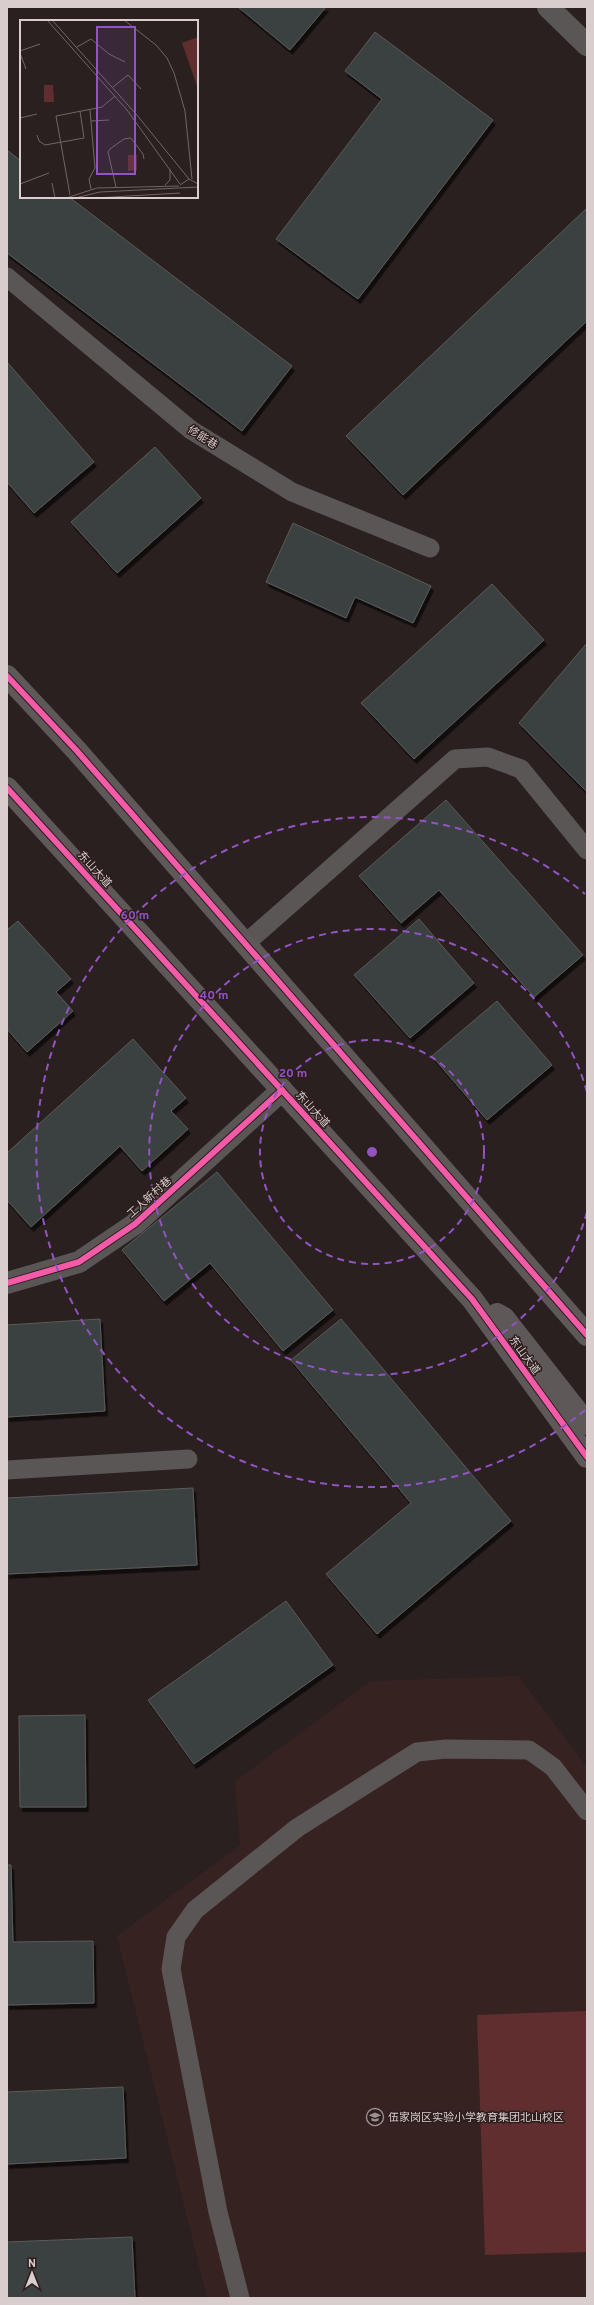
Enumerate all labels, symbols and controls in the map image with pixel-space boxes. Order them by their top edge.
inset map [20,20,198,198]
street label: 修能巷 [185,423,220,453]
street label: 东山大道 [74,849,114,891]
text: 60 m [121,908,149,924]
text: 40 m [199,988,229,1004]
text: 20 m [279,1066,307,1082]
street label: 东山大道 [292,1089,332,1131]
centre of rings [365,1145,379,1159]
street label: 工人新村巷 [125,1174,175,1221]
street label: 东山大道 [506,1334,543,1378]
school or university icon: 伍家岗区实验小学教育集团北山校区 [365,2107,385,2127]
place label: 伍家岗区实验小学教育集团北山校区 [388,2111,564,2125]
north arrow [12,2253,52,2293]
text: N [28,2257,36,2271]

